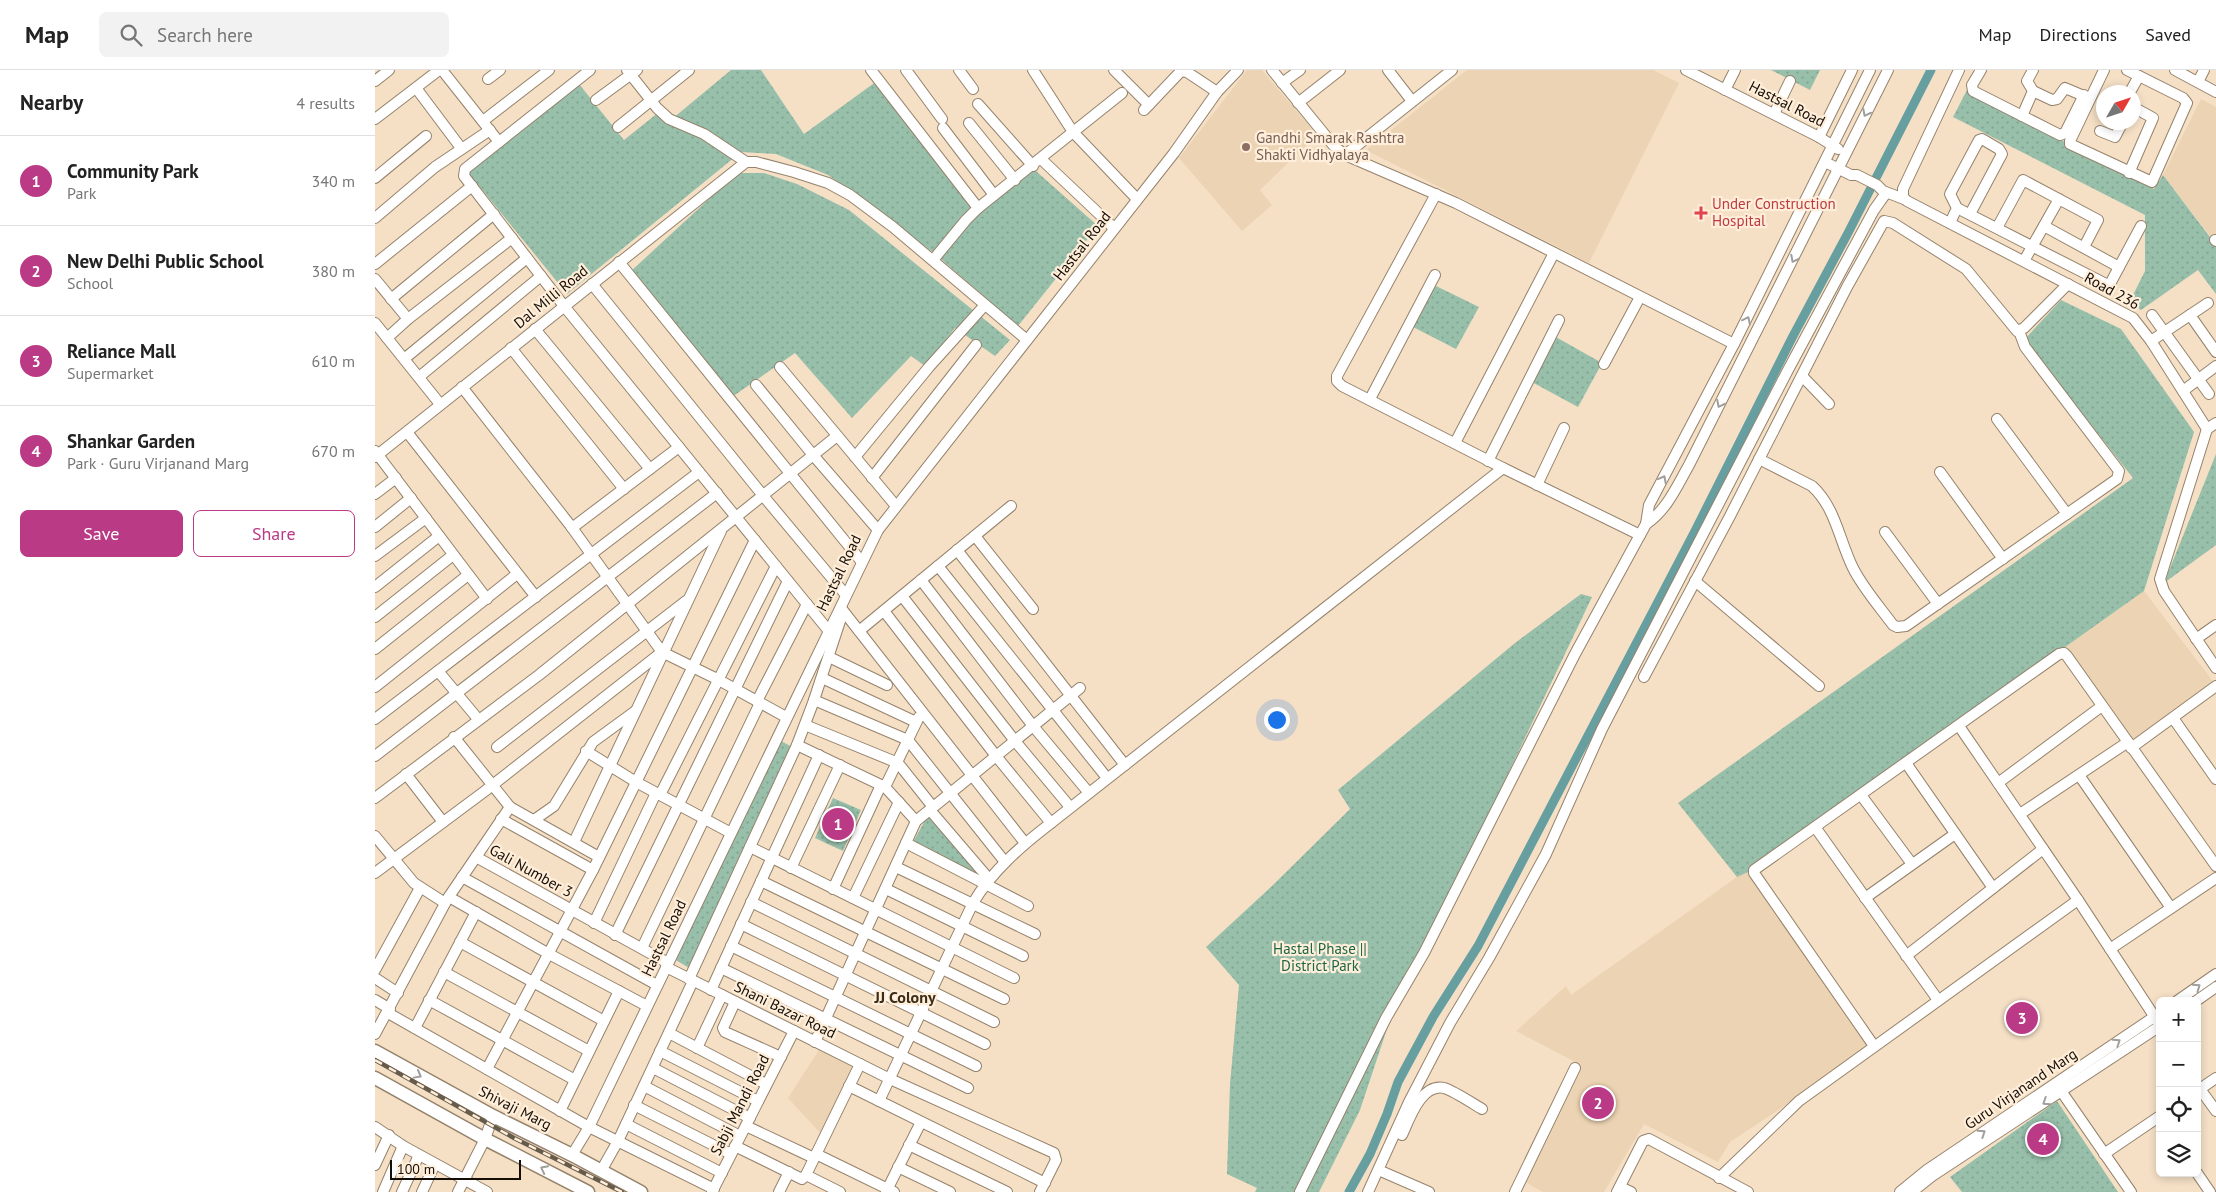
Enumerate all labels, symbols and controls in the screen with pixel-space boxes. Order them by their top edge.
search box [99,12,449,57]
text: Map [25,19,69,50]
icon: search [117,21,145,49]
text: Search here [157,23,253,47]
text: Map [1979,23,2011,46]
text: Directions [2039,23,2117,46]
text: Saved [2145,23,2191,46]
street label: Hastsal Road [1746,76,1828,131]
north arrow [2096,85,2141,130]
text: Nearby [20,89,83,116]
text: 4 results [296,93,355,113]
one-way arrow [1862,108,1872,117]
place label: Gandhi Smarak Rashtra Shakti Vidhyalaya [1256,128,1404,164]
marker: Gandhi Smarak Rashtra Shakti Vidhyalaya [1240,141,1252,153]
text: Community Park [67,159,199,183]
text: 1 [31,171,41,191]
text: 340 m [312,171,355,191]
text: Park [67,183,96,203]
place label: Under Construction Hospital [1712,194,1836,230]
marker: Under Construction Hospital [1694,206,1708,220]
street label: Hastsal Road [1049,207,1115,284]
text: New Delhi Public School [67,249,264,273]
one-way arrow [1790,254,1800,263]
text: 2 [31,261,41,281]
text: 380 m [312,261,355,281]
street label: Dal Milli Road [510,261,592,332]
street label: Road 236 [2081,268,2143,313]
text: School [67,273,113,293]
one-way arrow [1741,316,1751,325]
text: Reliance Mall [67,339,176,363]
text: 3 [31,351,41,371]
text: 610 m [312,351,355,371]
text: Supermarket [67,363,154,383]
one-way arrow [1716,399,1726,408]
text: Shankar Garden [67,429,195,453]
text: 4 [31,441,41,461]
text: 670 m [312,441,355,461]
text: Park · Guru Virjanand Marg [67,453,249,473]
one-way arrow [1657,475,1667,484]
button: Save [20,510,183,557]
button: Share [193,510,355,557]
street label: Hastsal Road [812,531,865,614]
your location [1264,707,1290,733]
pin: 1 [822,805,854,843]
street label: Gali Number 3 [486,840,576,901]
street label: Hastsal Road [637,896,690,979]
park label: Hastal Phase || District Park [1273,939,1367,975]
street label: Shani Bazar Road [731,977,839,1042]
one-way arrow [2191,984,2200,993]
district label: JJ Colony [873,987,936,1007]
map controls [2156,997,2201,1177]
button: + [2156,997,2201,1042]
pin: 3 [2006,999,2038,1037]
one-way arrow [2111,1039,2120,1048]
button: − [2156,1042,2201,1087]
street label: Guru Virjanand Marg [1961,1044,2081,1133]
street label: Sabji Mandi Road [706,1051,773,1158]
one-way arrow [412,1068,421,1078]
street label: Shivaji Marg [476,1081,555,1134]
pin: 2 [1582,1084,1614,1122]
button: locate [2156,1087,2201,1132]
one-way arrow [2043,1095,2052,1105]
pin: 4 [2027,1120,2059,1158]
one-way arrow [1976,1130,1986,1139]
button: layers [2156,1132,2201,1177]
scale bar [390,1157,521,1180]
text: 100 m [397,1160,435,1178]
one-way arrow [541,1166,550,1176]

